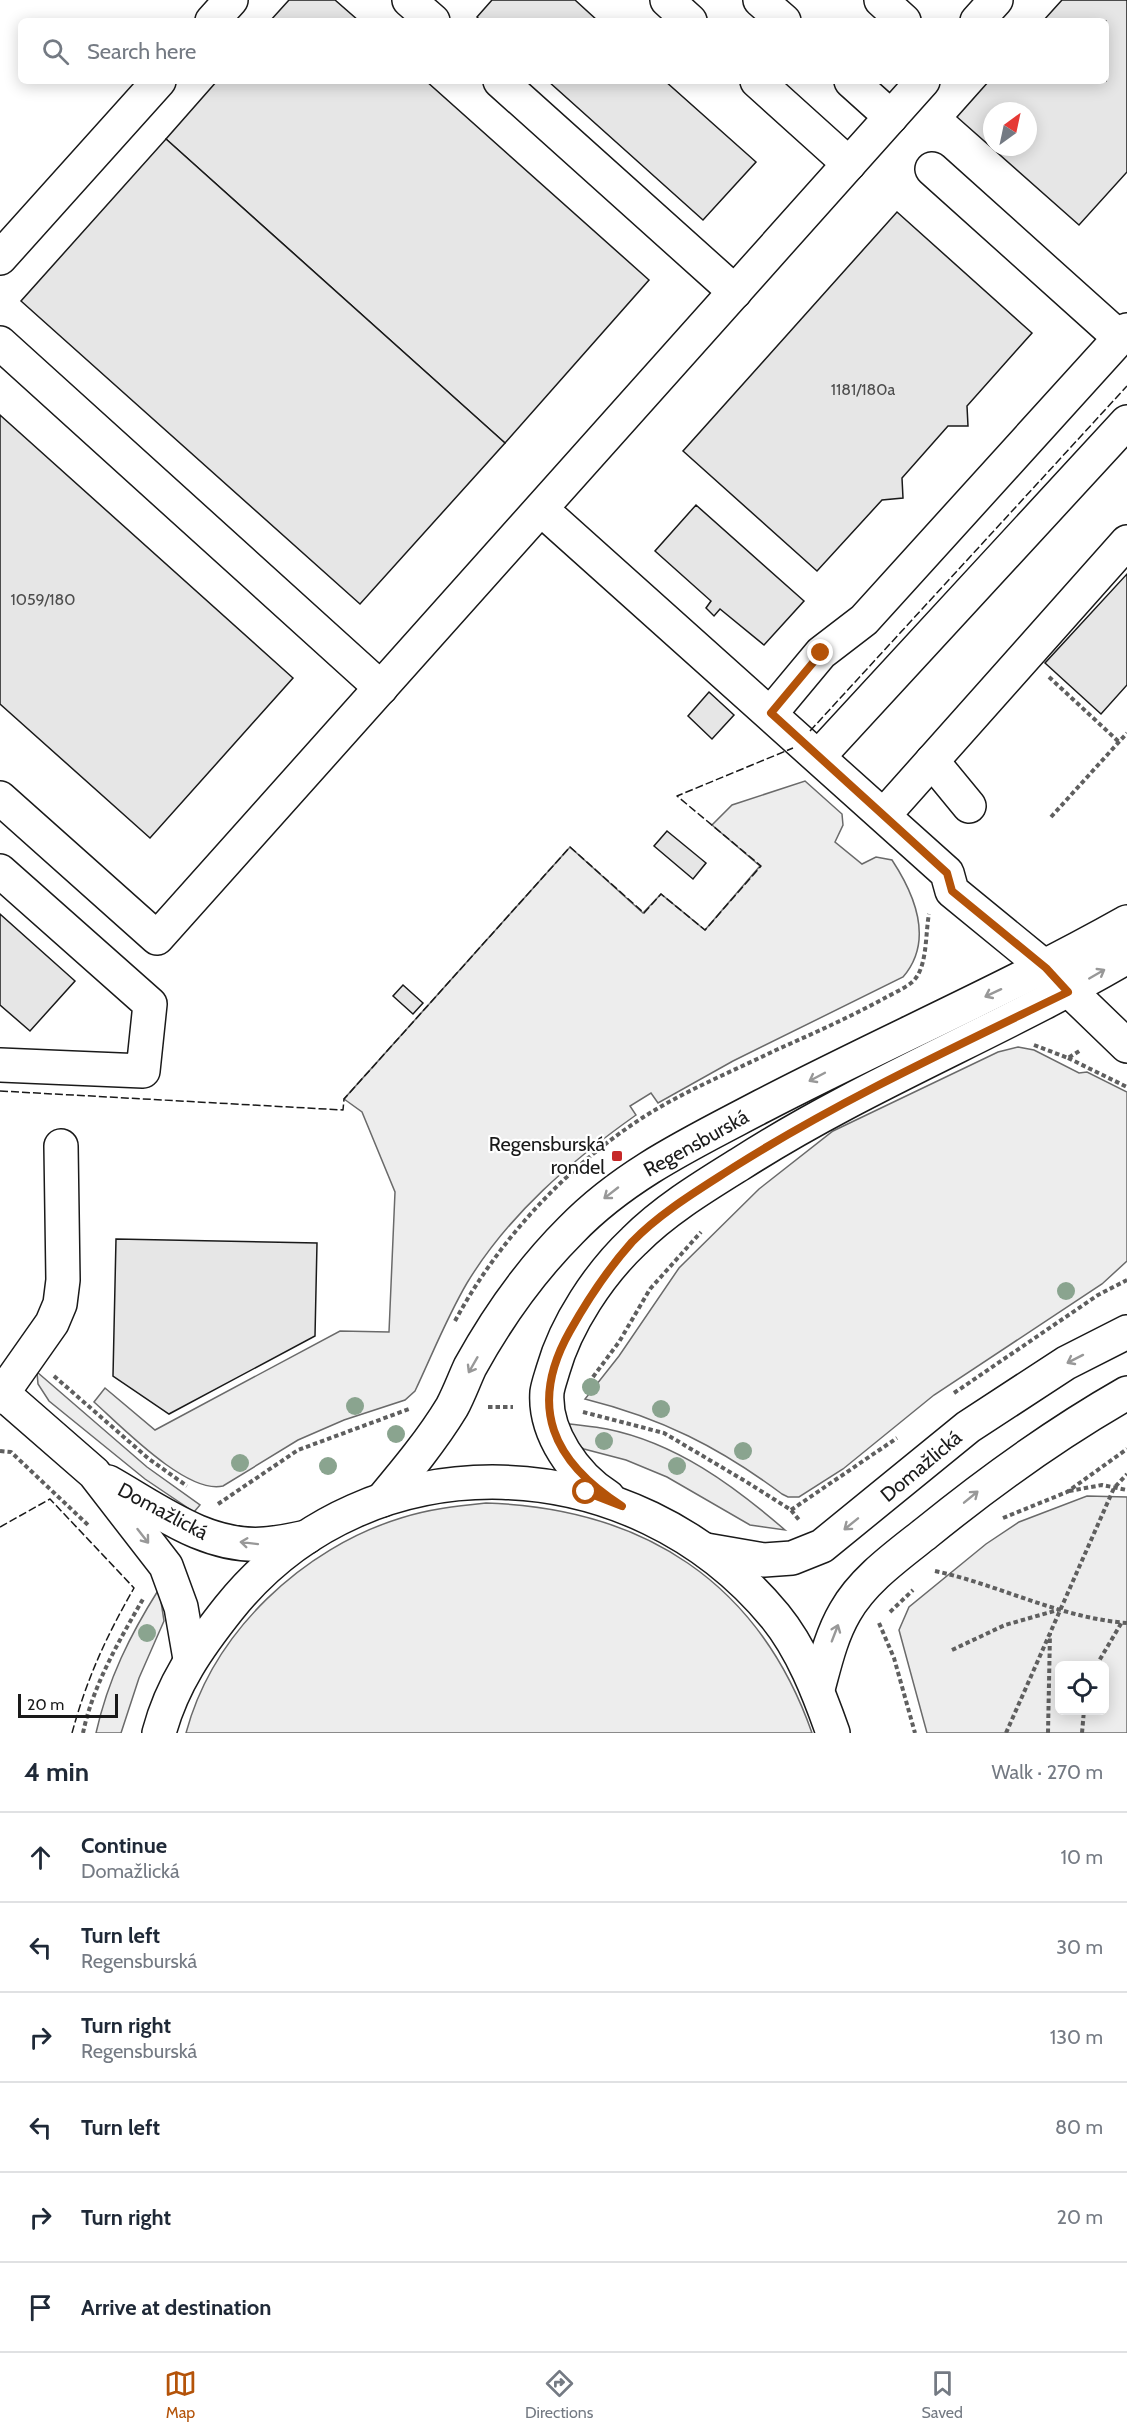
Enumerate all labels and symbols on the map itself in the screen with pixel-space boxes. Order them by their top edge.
north arrow [983,102,1037,156]
house number: 1181/180a [831,380,895,399]
house number: 1059/180 [11,590,75,609]
route end [807,639,833,665]
one-way arrow [1088,968,1105,980]
one-way arrow [984,988,1002,999]
one-way arrow [809,1071,826,1083]
street label: Regensburská [639,1104,753,1182]
place label: Regensburská rondel [489,1132,605,1179]
marker: Regensburská rondel [610,1149,624,1163]
one-way arrow [603,1187,619,1200]
one-way arrow [1066,1353,1084,1365]
one-way arrow [466,1356,478,1373]
street label: Domažlická [876,1425,967,1507]
street label: Domažlická [114,1477,212,1545]
route start [572,1478,598,1504]
one-way arrow [963,1490,979,1503]
one-way arrow [843,1517,859,1530]
one-way arrow [136,1527,149,1543]
one-way arrow [239,1537,259,1548]
one-way arrow [830,1625,841,1643]
scale bar [18,1691,118,1718]

